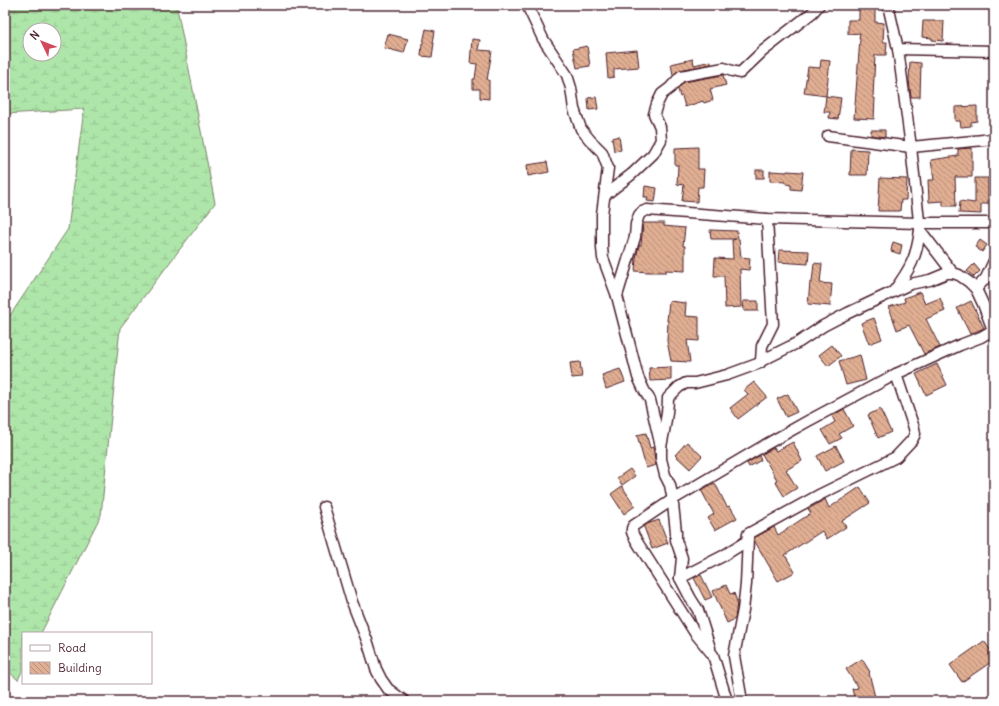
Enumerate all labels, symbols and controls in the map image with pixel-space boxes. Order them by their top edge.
north arrow [22,22,62,62]
text: N [27,28,42,43]
legend [22,632,152,684]
text: Road [58,640,86,655]
text: Building [58,660,102,675]

